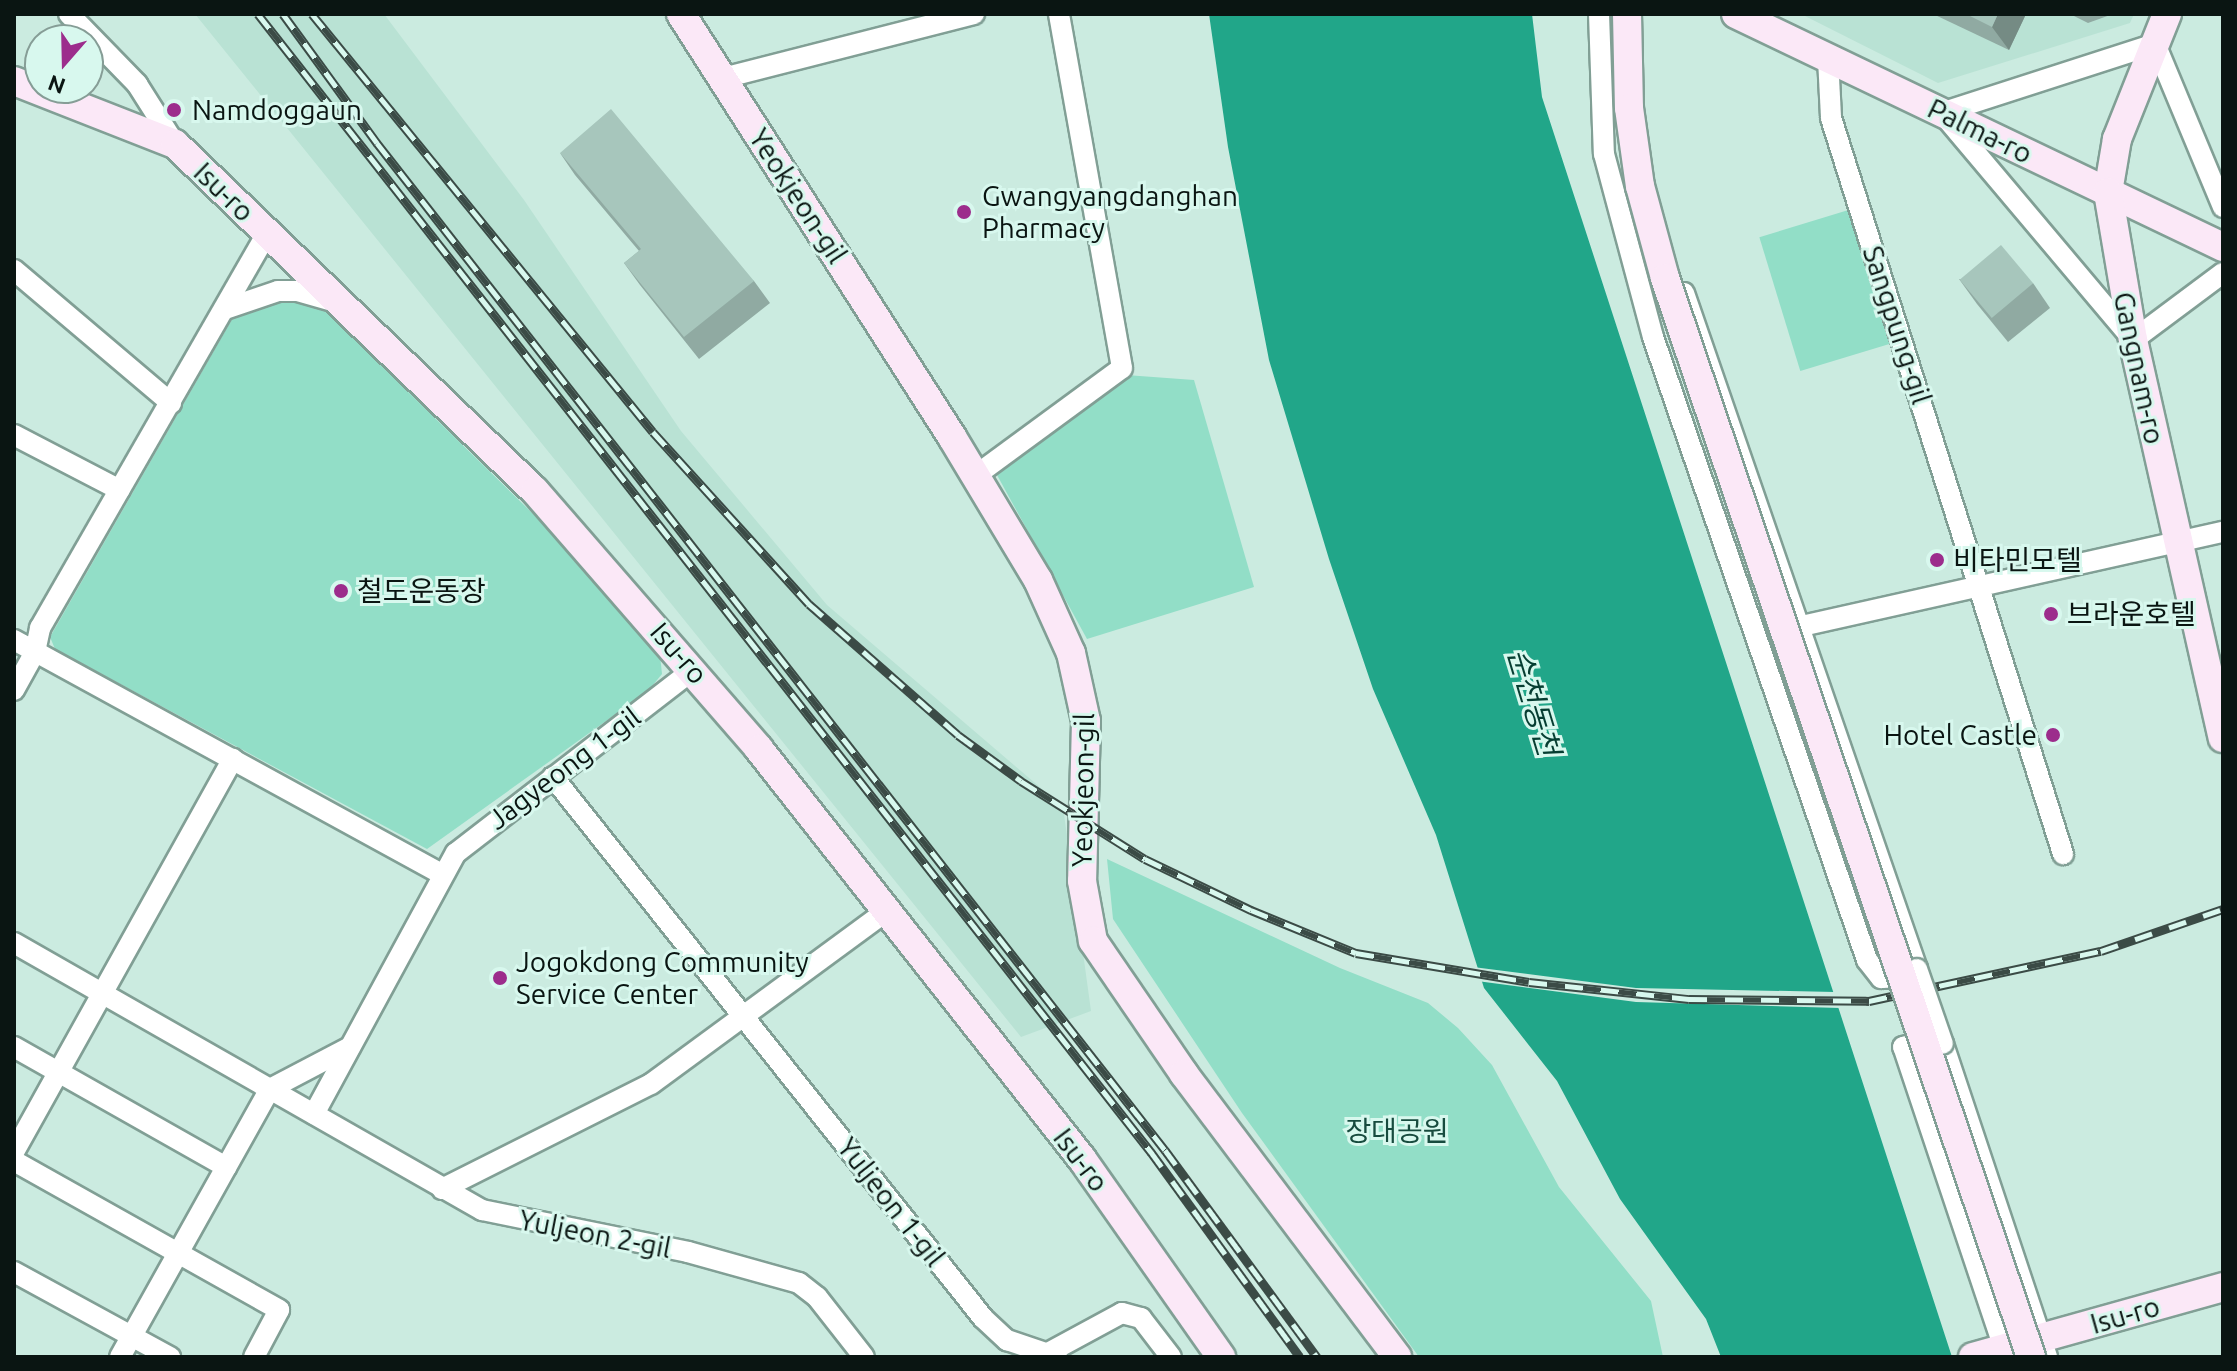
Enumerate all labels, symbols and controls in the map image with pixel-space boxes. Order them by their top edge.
north arrow [24,24,104,104]
text: N [44,71,68,100]
street label: Palma-ro [1922,91,2038,171]
place label: Namdoggaun [192,93,362,127]
marker: Namdoggaun [163,99,185,121]
street label: Yeokjeon-gil [742,122,854,270]
street label: Isu-ro [187,155,261,229]
place label: Gwangyangdanghan Pharmacy [982,179,1238,245]
marker: Gwangyangdanghan Pharmacy [953,201,975,223]
street label: Sangpung-gil [1856,242,1938,408]
street label: Gangnam-ro [2106,289,2172,447]
place label: 비타민모텔 [1953,543,2082,577]
marker: 비타민모텔 [1928,551,1946,569]
place label: 철도운동장 [357,574,486,608]
marker: 철도운동장 [332,582,350,600]
place label: 브라운호텔 [2067,597,2196,631]
marker: 브라운호텔 [2042,605,2060,623]
street label: Isu-ro [643,615,715,691]
water label: 순천동천 [1501,644,1567,760]
street label: Jagyeong 1-gil [481,700,647,836]
street label: Yeokjeon-gil [1065,713,1101,867]
place label: Hotel Castle [1883,718,2037,752]
marker: Hotel Castle [2044,726,2062,744]
place label: Jogokdong Community Service Center [516,945,809,1011]
marker: Jogokdong Community Service Center [491,969,509,987]
park label: 장대공원 [1345,1114,1449,1148]
street label: Isu-ro [1046,1122,1116,1198]
street label: Yuljeon 1-gil [830,1131,952,1273]
street label: Yuljeon 2-gil [516,1203,674,1265]
street label: Isu-ro [2087,1289,2163,1341]

